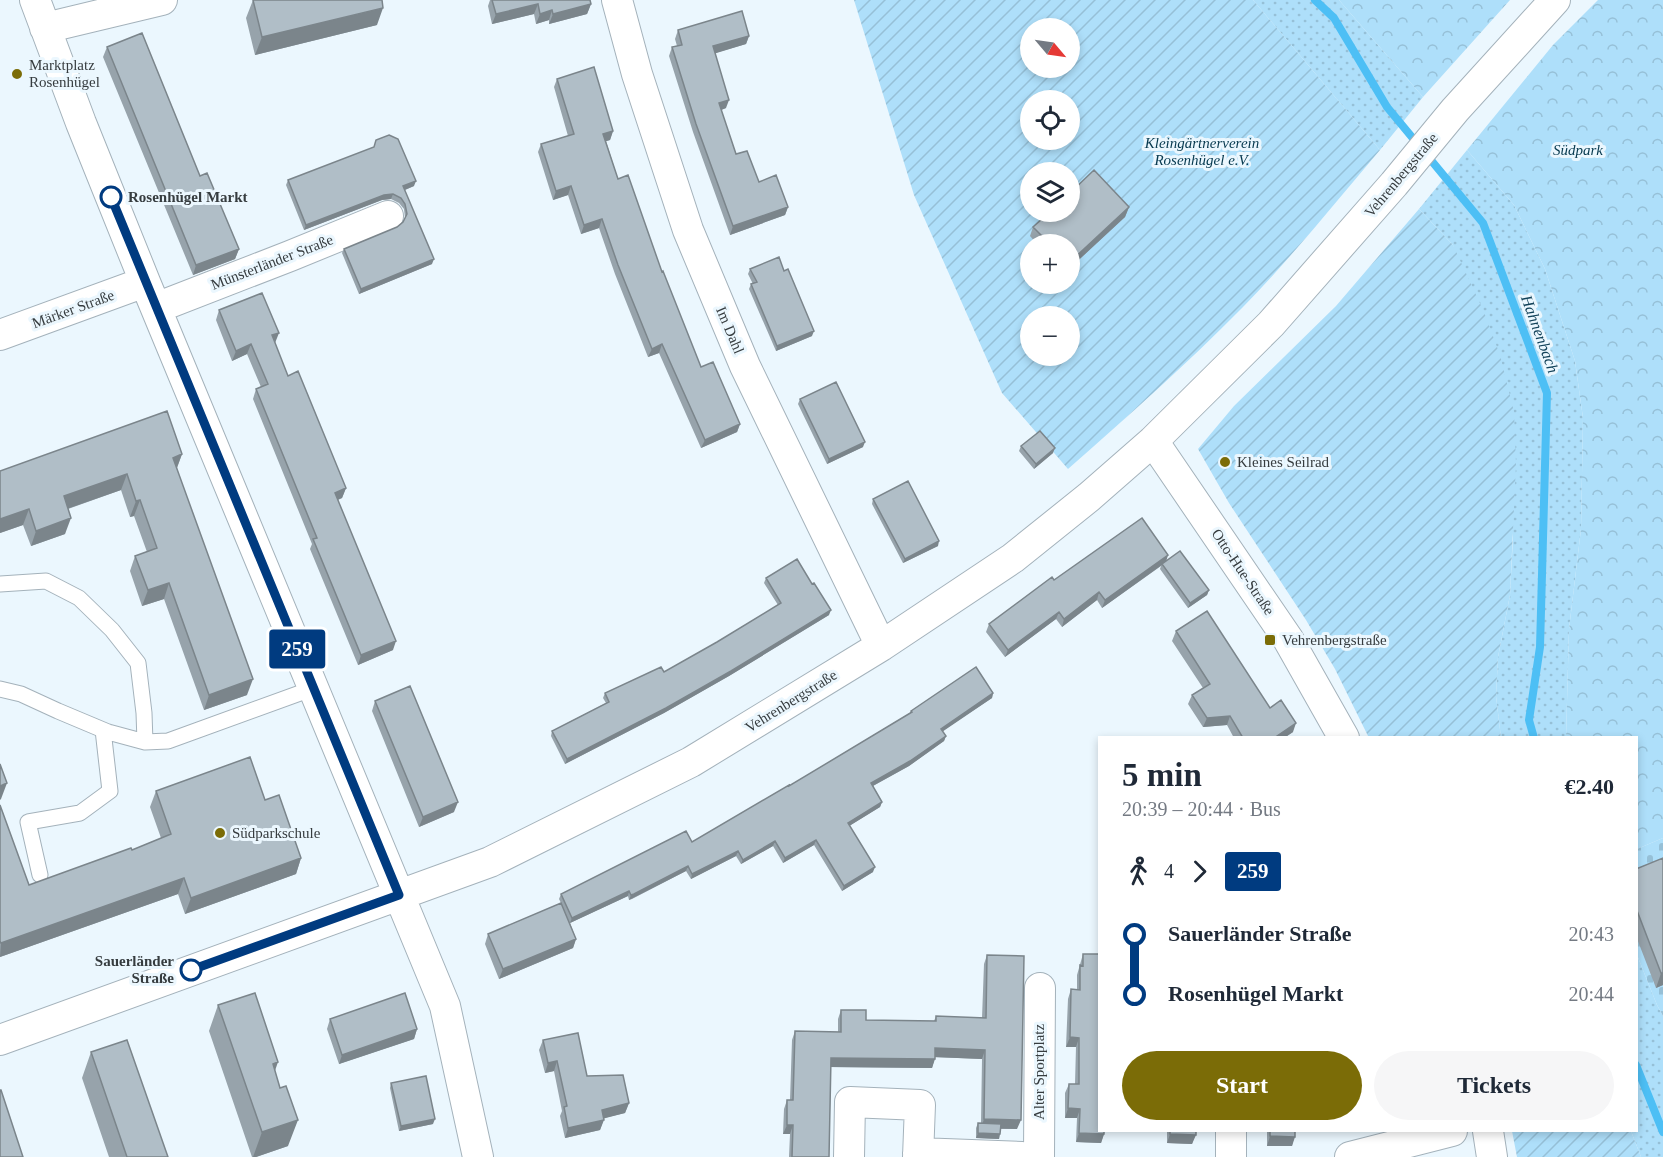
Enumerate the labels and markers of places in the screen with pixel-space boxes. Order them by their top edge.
place label: Marktplatz Rosenhügel [29,57,100,90]
marker: Marktplatz Rosenhügel [10,67,24,81]
marker: Rosenhügel Markt [100,186,122,208]
place label: Rosenhügel Markt [128,189,248,205]
place label: Kleines Seilrad [1237,454,1330,470]
marker: Kleines Seilrad [1218,455,1232,469]
place label: Vehrenbergstraße [1282,632,1387,648]
marker: Vehrenbergstraße [1263,633,1277,647]
place label: Südparkschule [232,825,321,841]
marker: Südparkschule [213,826,227,840]
place label: Sauerländer Straße [95,953,174,986]
marker: Sauerländer Straße [180,959,202,981]

